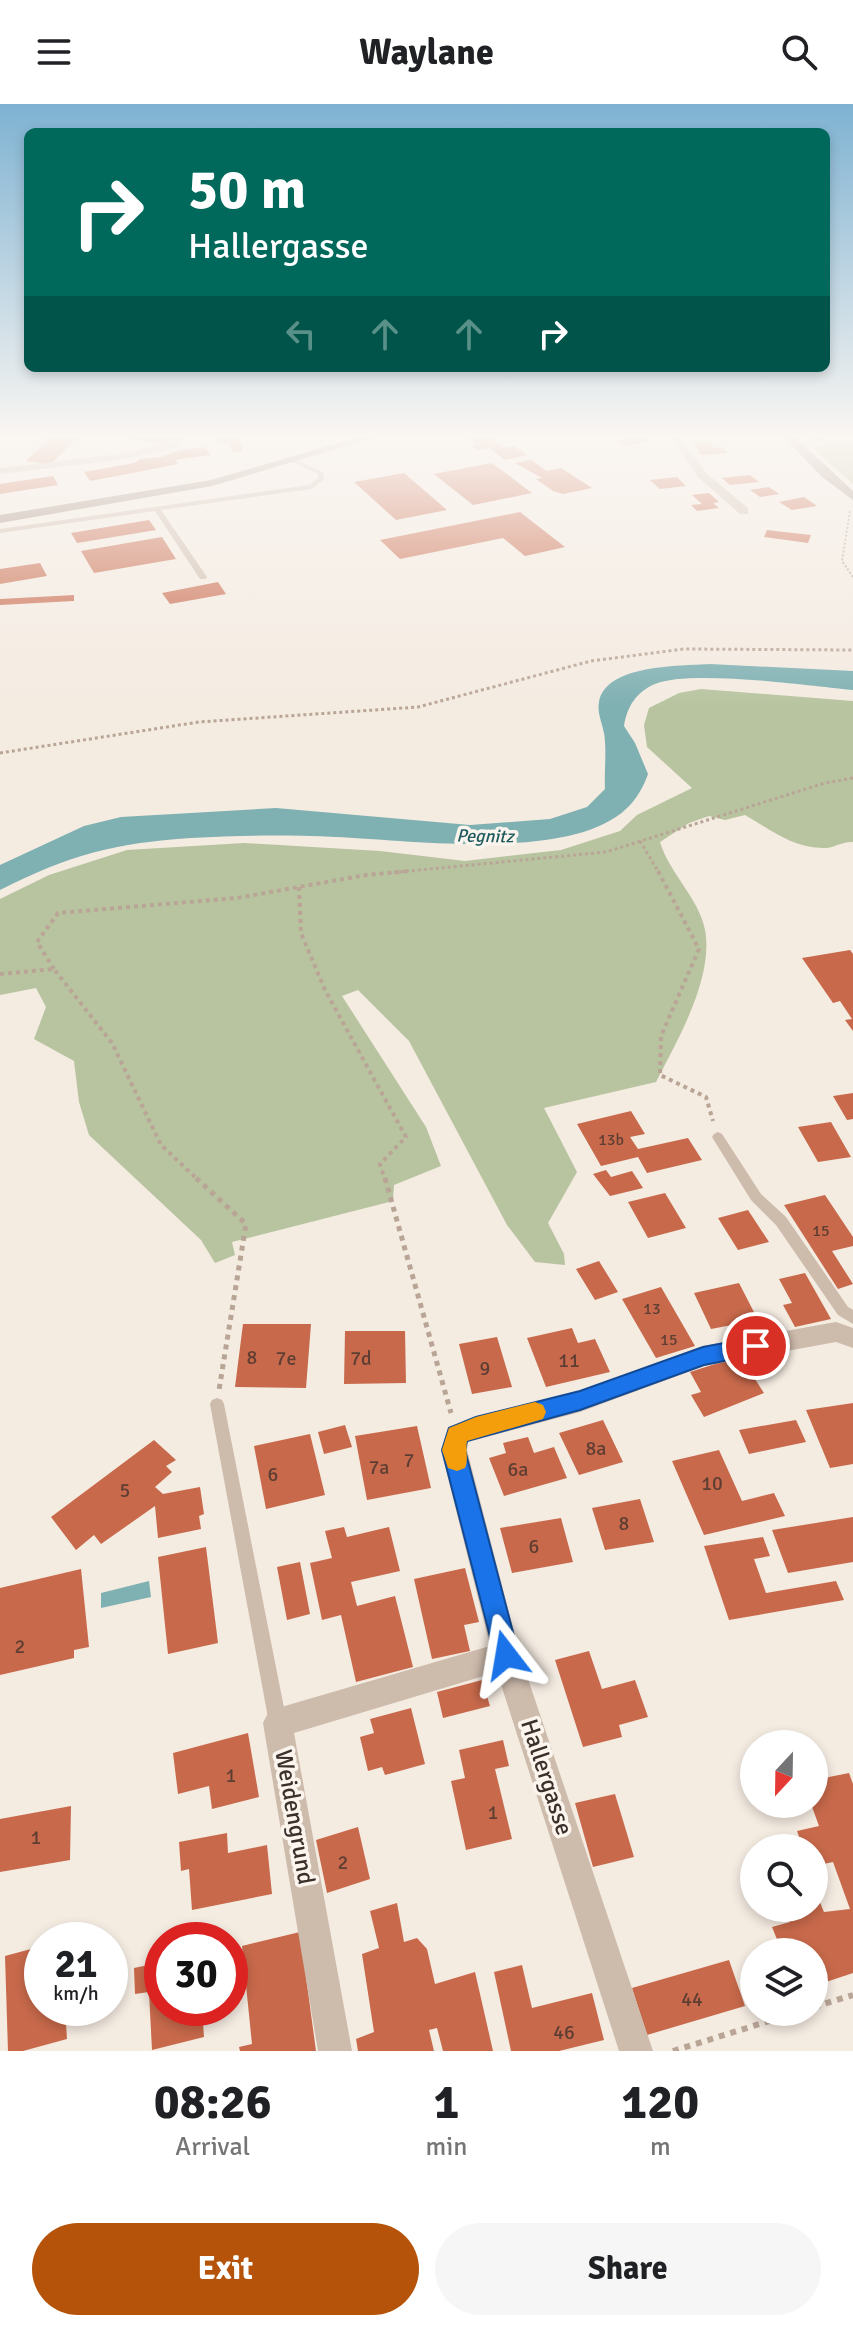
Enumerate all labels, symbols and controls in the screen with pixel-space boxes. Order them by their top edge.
icon: menu [32,30,76,74]
text: Waylane [359,30,494,75]
icon: search [777,30,821,74]
text: 50 m [188,155,306,224]
icon: right [56,160,160,264]
text: Hallergasse [188,224,369,269]
icon: left [279,312,323,356]
icon: ahead [363,312,407,356]
icon: ahead [447,312,491,356]
icon: right [531,312,575,356]
water label: Pegnitz [456,825,516,848]
house number: 13b [598,1130,624,1150]
house number: 15 [812,1221,830,1241]
house number: 13 [643,1299,661,1319]
pin [722,1312,790,1380]
icon: arrive [734,1324,778,1368]
house number: 15 [660,1330,678,1350]
house number: 8 [247,1345,257,1370]
house number: 7e [276,1346,296,1371]
house number: 7d [350,1346,372,1371]
house number: 11 [558,1348,580,1373]
house number: 9 [480,1356,490,1381]
house number: 8a [586,1436,606,1461]
house number: 7 [404,1448,414,1473]
house number: 7a [369,1455,389,1480]
house number: 6a [508,1457,528,1482]
house number: 6 [268,1462,278,1487]
house number: 10 [701,1471,723,1496]
house number: 5 [120,1478,130,1503]
house number: 8 [619,1511,629,1536]
house number: 6 [529,1534,539,1559]
position arrow [464,1613,548,1697]
house number: 2 [15,1634,25,1659]
street label: Hallergasse [514,1715,580,1839]
north arrow [740,1730,828,1818]
map controls [740,1730,828,2026]
street label: Weidengrund [268,1747,322,1887]
house number: 1 [226,1763,236,1788]
house number: 1 [488,1800,498,1825]
house number: 1 [31,1825,41,1850]
button: search [740,1834,828,1922]
house number: 2 [338,1850,348,1875]
speed limit sign: 30 [144,1922,248,2026]
button: layers [740,1938,828,2026]
text: 21 [54,1939,98,1989]
text: km/h [53,1981,99,2006]
house number: 44 [681,1987,703,2012]
house number: 46 [553,2020,575,2045]
text: 08:26 [154,2073,272,2132]
text: 1 [434,2073,459,2132]
text: 120 [621,2073,699,2132]
text: Arrival [175,2131,250,2163]
text: min [426,2131,468,2163]
text: m [650,2131,671,2163]
button: Exit [32,2223,419,2315]
button: Share [435,2223,821,2315]

